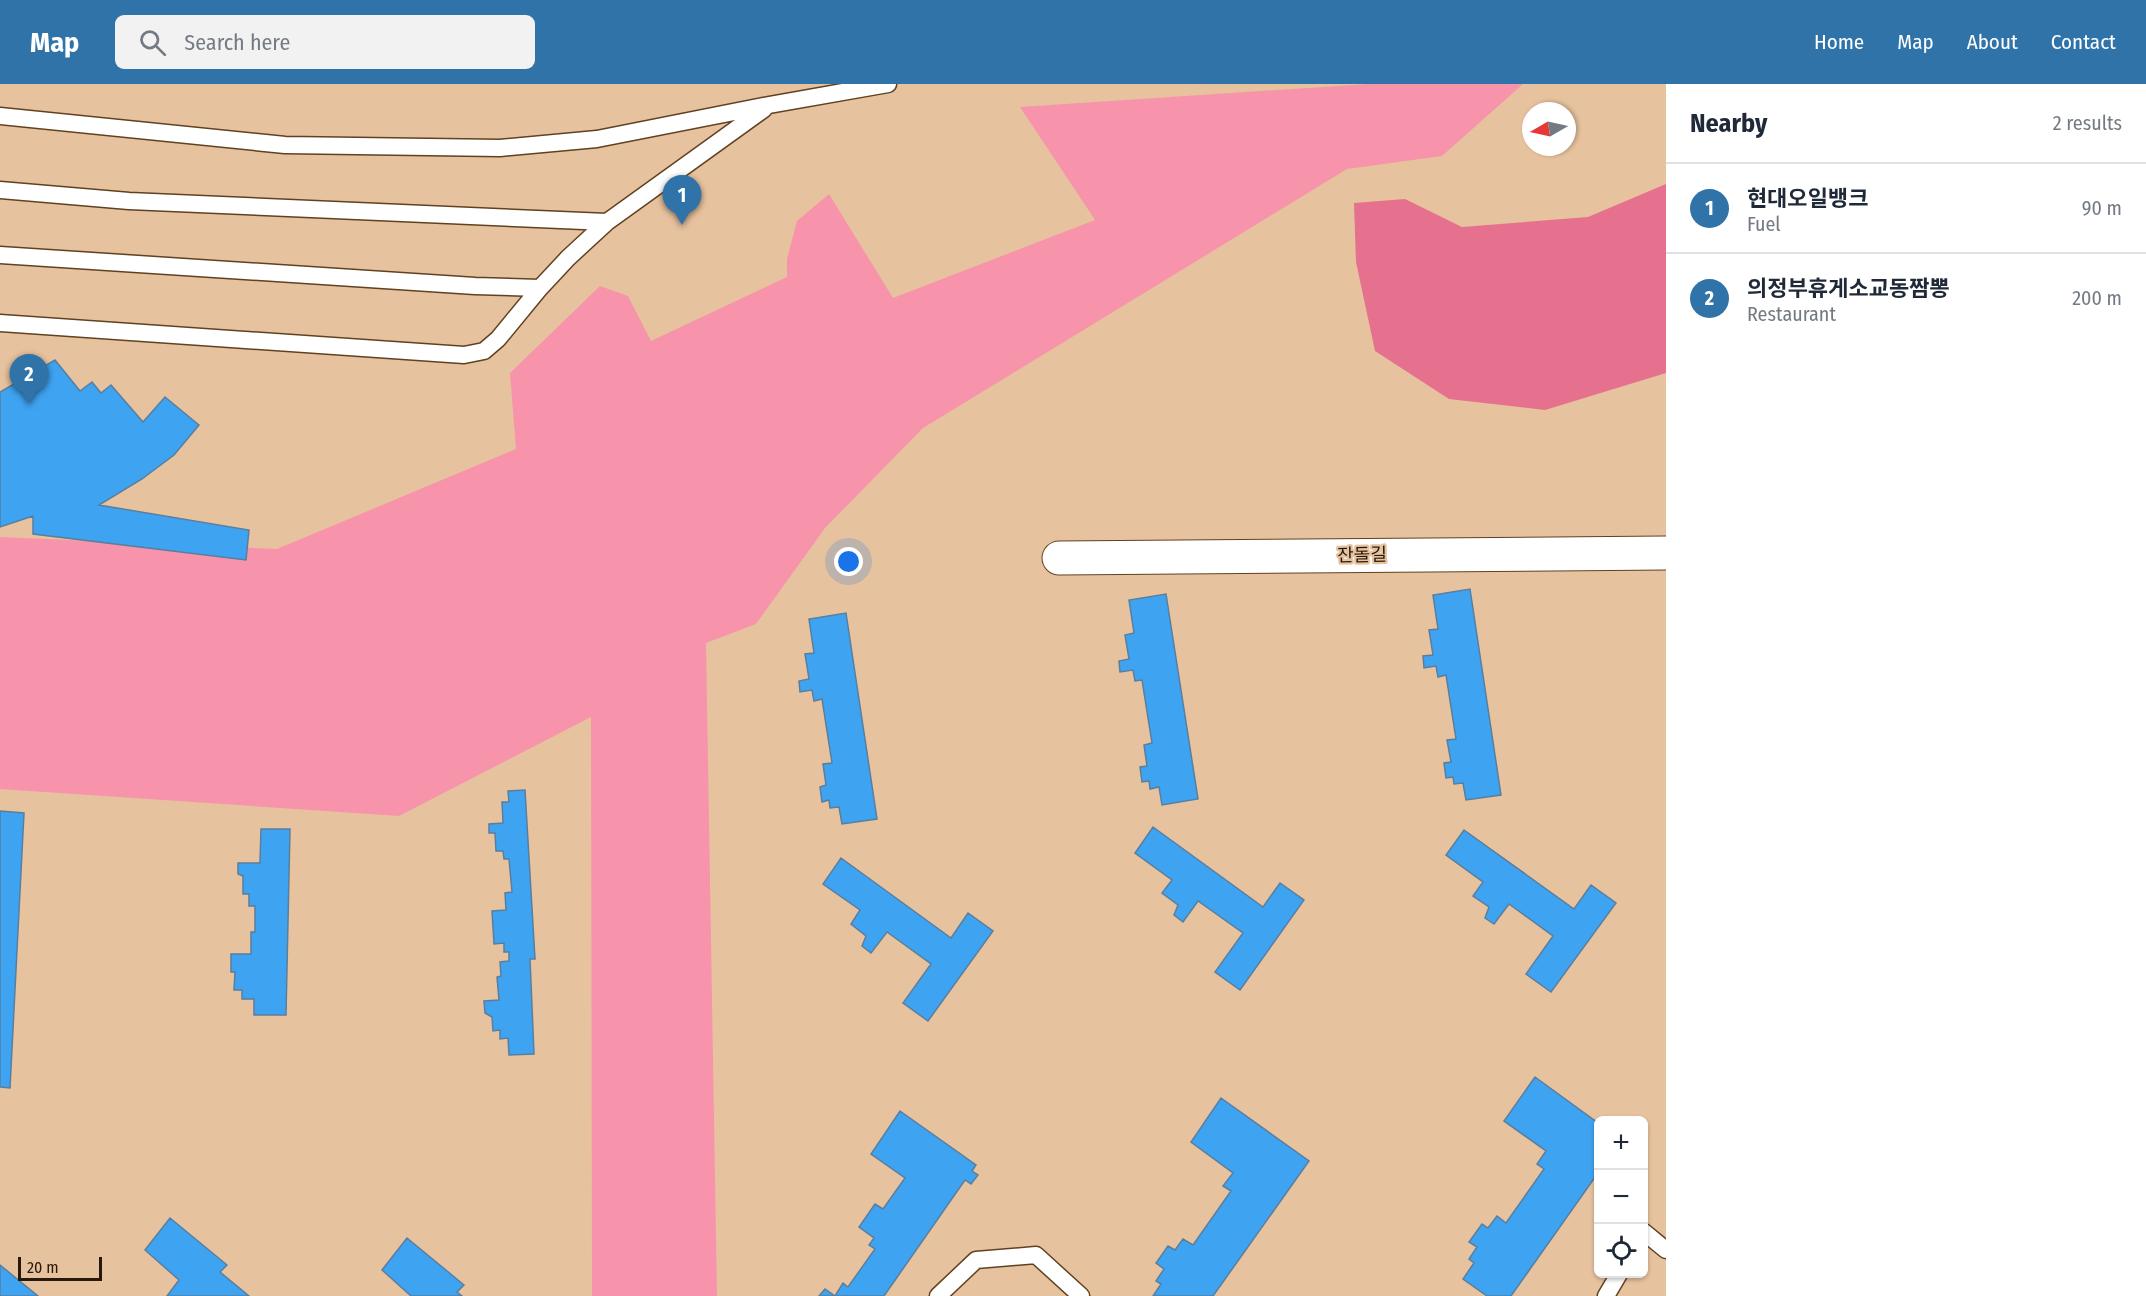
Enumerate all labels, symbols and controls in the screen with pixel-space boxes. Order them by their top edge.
search box [115,15,535,69]
text: Map [30,26,79,59]
icon: search [136,26,169,59]
text: Search here [184,29,290,56]
text: Home [1814,29,1864,55]
text: Map [1897,29,1934,55]
text: About [1967,29,2018,55]
text: Contact [2051,29,2116,55]
north arrow [1522,102,1576,156]
text: Nearby [1690,108,1767,139]
text: 2 results [2053,111,2122,135]
pin: 1 [662,176,702,225]
text: 현대오일뱅크 [1747,185,1868,212]
text: 1 [1705,196,1714,220]
text: 90 m [2082,196,2122,220]
text: Fuel [1747,212,1781,236]
text: 의정부휴게소교동짬뽕 [1747,275,1949,302]
text: 2 [1705,286,1714,310]
text: 200 m [2072,286,2122,310]
text: Restaurant [1747,302,1836,326]
pin: 2 [9,354,48,404]
street label: 잔돌길 [1337,544,1387,566]
your location [834,547,863,576]
map controls [1594,1116,1648,1278]
button: + [1594,1116,1648,1170]
button: − [1594,1170,1648,1224]
button: locate [1594,1224,1648,1278]
scale bar [18,1254,102,1282]
text: 20 m [27,1258,58,1277]

